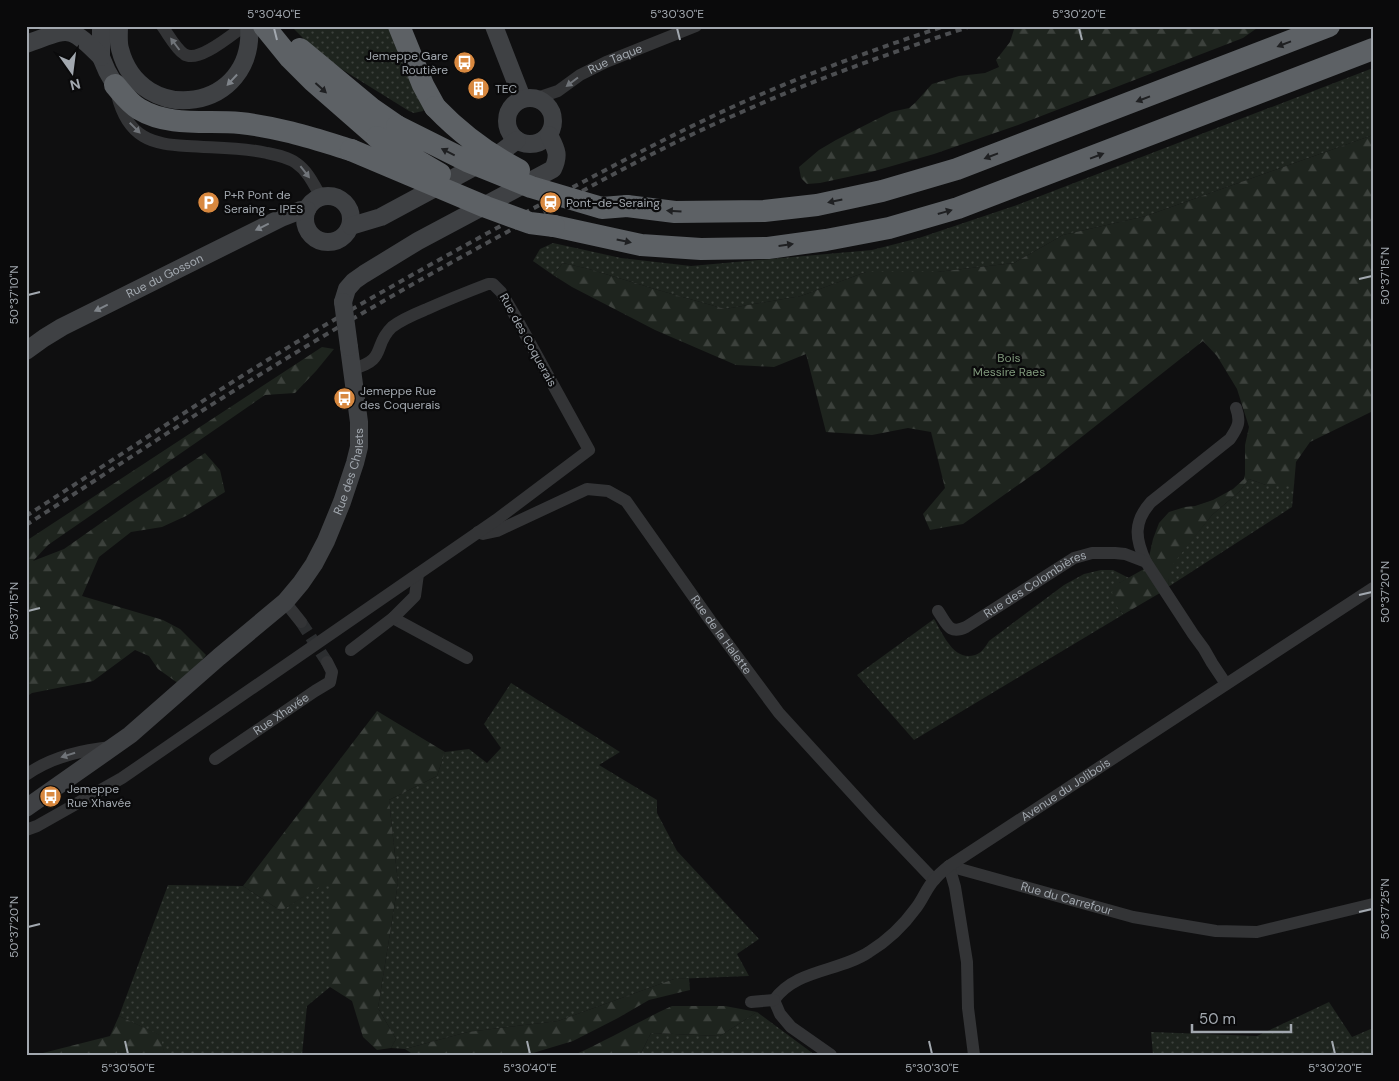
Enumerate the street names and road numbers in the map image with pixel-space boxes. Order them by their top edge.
street label: Rue Taque [585,40,645,78]
street label: Rue du Gosson [124,250,206,302]
street label: Rue des Coquerais [496,290,560,390]
street label: Rue des Chalets [330,428,367,517]
street label: Rue des Colombières [981,547,1088,622]
street label: Rue de la Halette [687,592,756,678]
street label: Rue Xhavée [250,689,312,739]
street label: Avenue du Jolibois [1018,754,1113,825]
street label: Rue du Carrefour [1019,878,1115,919]

